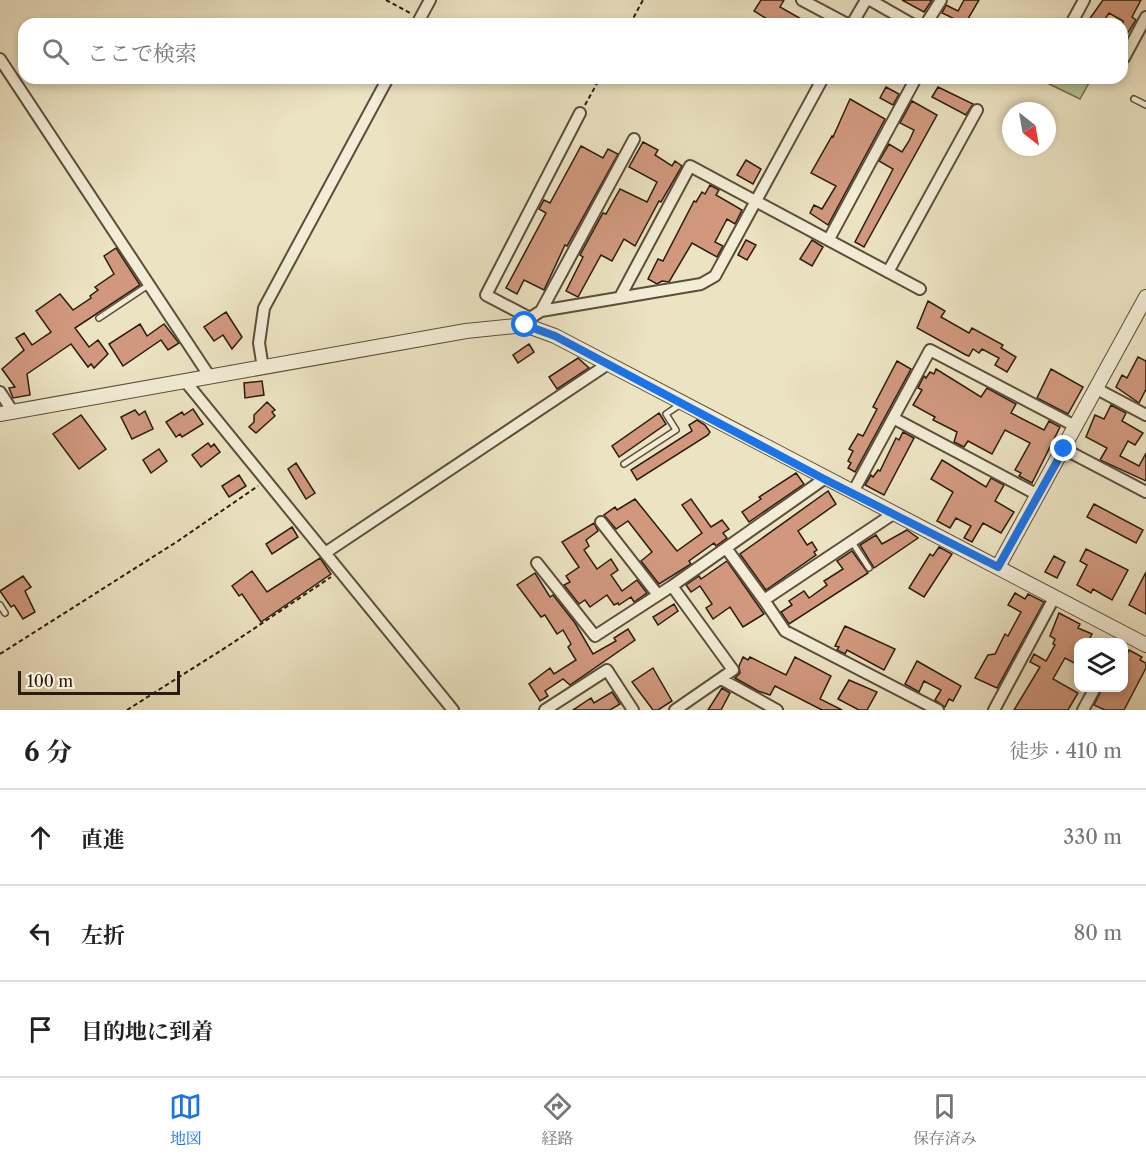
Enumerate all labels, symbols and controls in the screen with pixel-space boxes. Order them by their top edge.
search box [18,18,1128,84]
icon: search [39,35,72,68]
text: ここで検索 [87,40,197,67]
north arrow [1002,102,1056,156]
route start [511,311,537,337]
route end [1050,435,1076,461]
map controls [1074,638,1128,692]
button: layers [1074,638,1128,692]
scale bar [18,668,180,696]
text: 100 m [27,671,73,691]
text: 6 分 [24,736,72,768]
text: 徒歩 · 410 m [1009,739,1122,763]
icon: ahead [24,821,57,854]
text: 330 m [1063,825,1122,849]
text: 直進 [81,826,125,853]
icon: left [24,917,57,950]
text: 80 m [1074,921,1122,945]
text: 左折 [81,922,125,949]
icon: arrive [24,1013,57,1046]
text: 目的地に到着 [81,1018,213,1045]
tab: 地図 [169,1090,202,1149]
tab: 経路 [541,1090,574,1149]
tab: 保存済み [913,1090,977,1149]

